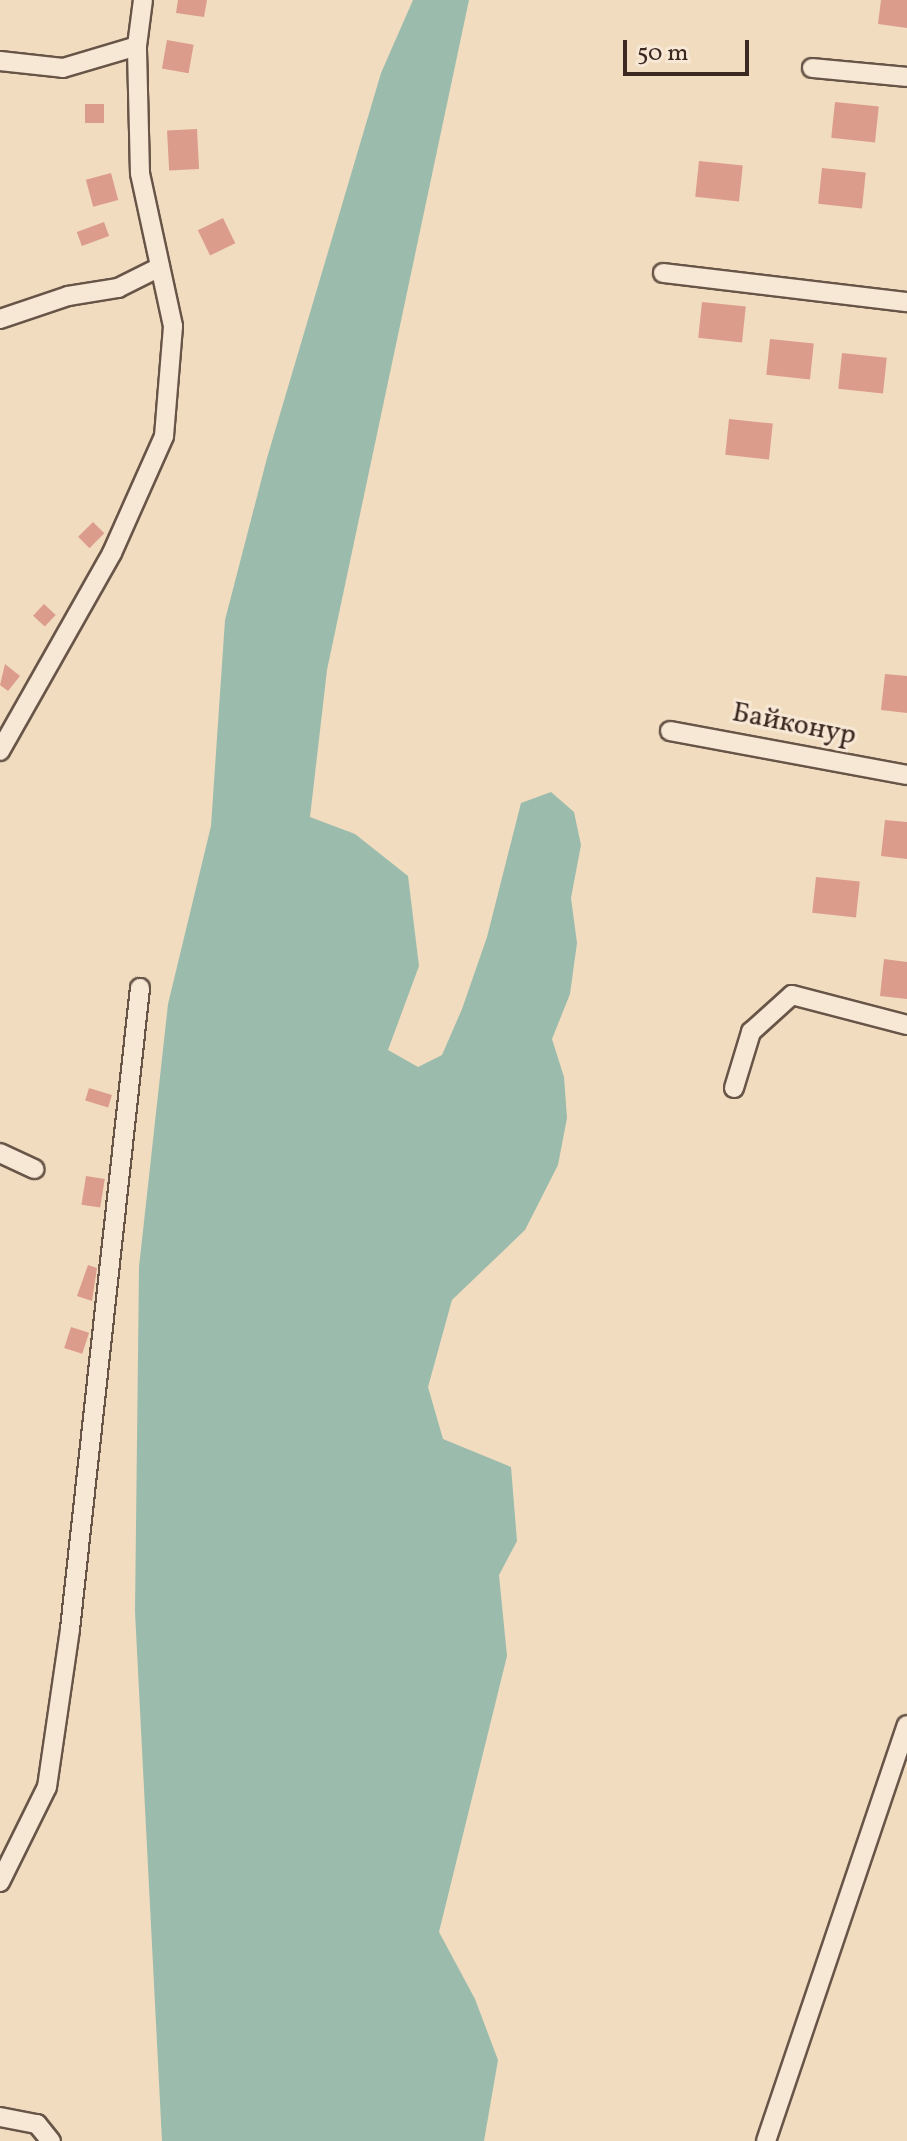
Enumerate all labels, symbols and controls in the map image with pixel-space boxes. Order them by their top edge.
scale bar [627,24,753,74]
text: 50 m [637,37,689,71]
street label: Байконур [729,697,859,753]

